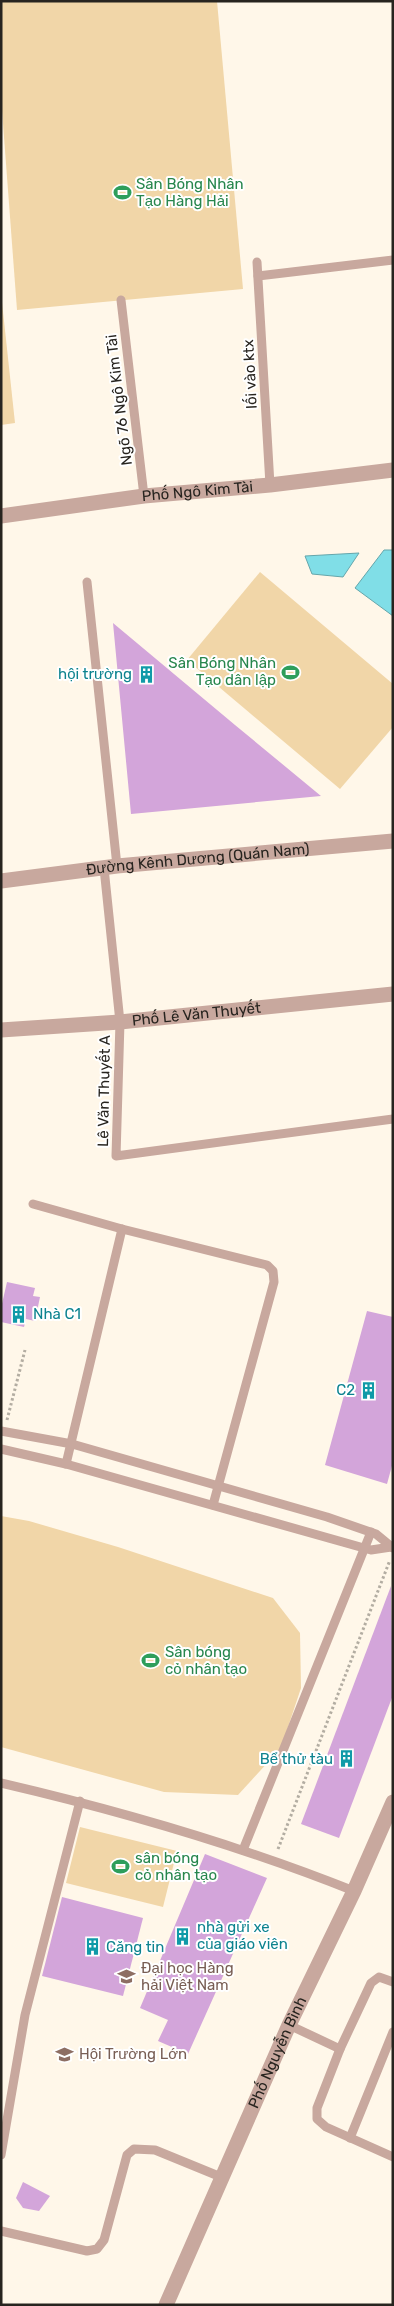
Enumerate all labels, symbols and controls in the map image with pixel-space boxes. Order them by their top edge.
place label: Sân Bóng Nhân Tạo Hàng Hải [136,175,244,210]
sports icon: Sân Bóng Nhân Tạo Hàng Hải [112,183,132,203]
street label: Ngõ 76 Ngô Kim Tài [102,334,136,466]
street label: lối vào ktx [239,339,261,409]
street label: Phố Ngô Kim Tài [141,478,254,505]
place label: Sân Bóng Nhân Tạo dân lập [168,654,276,689]
sports icon: Sân Bóng Nhân Tạo dân lập [280,662,300,682]
building icon: hội trường [136,664,156,684]
place label: hội trường [58,665,132,683]
street label: Đường Kênh Dương (Quán Nam) [85,840,310,879]
street label: Phố Lê Văn Thuyết [131,999,262,1030]
street label: Lê Văn Thuyết A [94,1035,114,1147]
building icon: Nhà C1 [9,1304,29,1324]
place label: Nhà C1 [33,1305,81,1323]
building icon: C2 [359,1380,379,1400]
place label: C2 [336,1381,355,1399]
place label: Sân bóng cỏ nhân tạo [165,1643,247,1678]
sports icon: Sân bóng cỏ nhân tạo [141,1651,161,1671]
building icon: Bể thử tàu [337,1749,357,1769]
place label: Bể thử tàu [260,1750,333,1768]
place label: sân bóng cỏ nhân tạo [135,1849,217,1884]
sports icon: sân bóng cỏ nhân tạo [111,1857,131,1877]
place label: nhà gửi xe của giáo viên [197,1918,288,1953]
building icon: nhà gửi xe của giáo viên [173,1926,193,1946]
building icon: Căng tin [82,1937,102,1957]
place label: Căng tin [106,1938,164,1956]
place label: Đại học Hàng hải Việt Nam [141,1959,234,1994]
school or university icon: Đại học Hàng hải Việt Nam [117,1967,137,1987]
street label: Phố Nguyễn Bình [245,1994,310,2111]
school or university icon: Hội Trường Lớn [55,2044,75,2064]
place label: Hội Trường Lớn [79,2045,187,2063]

